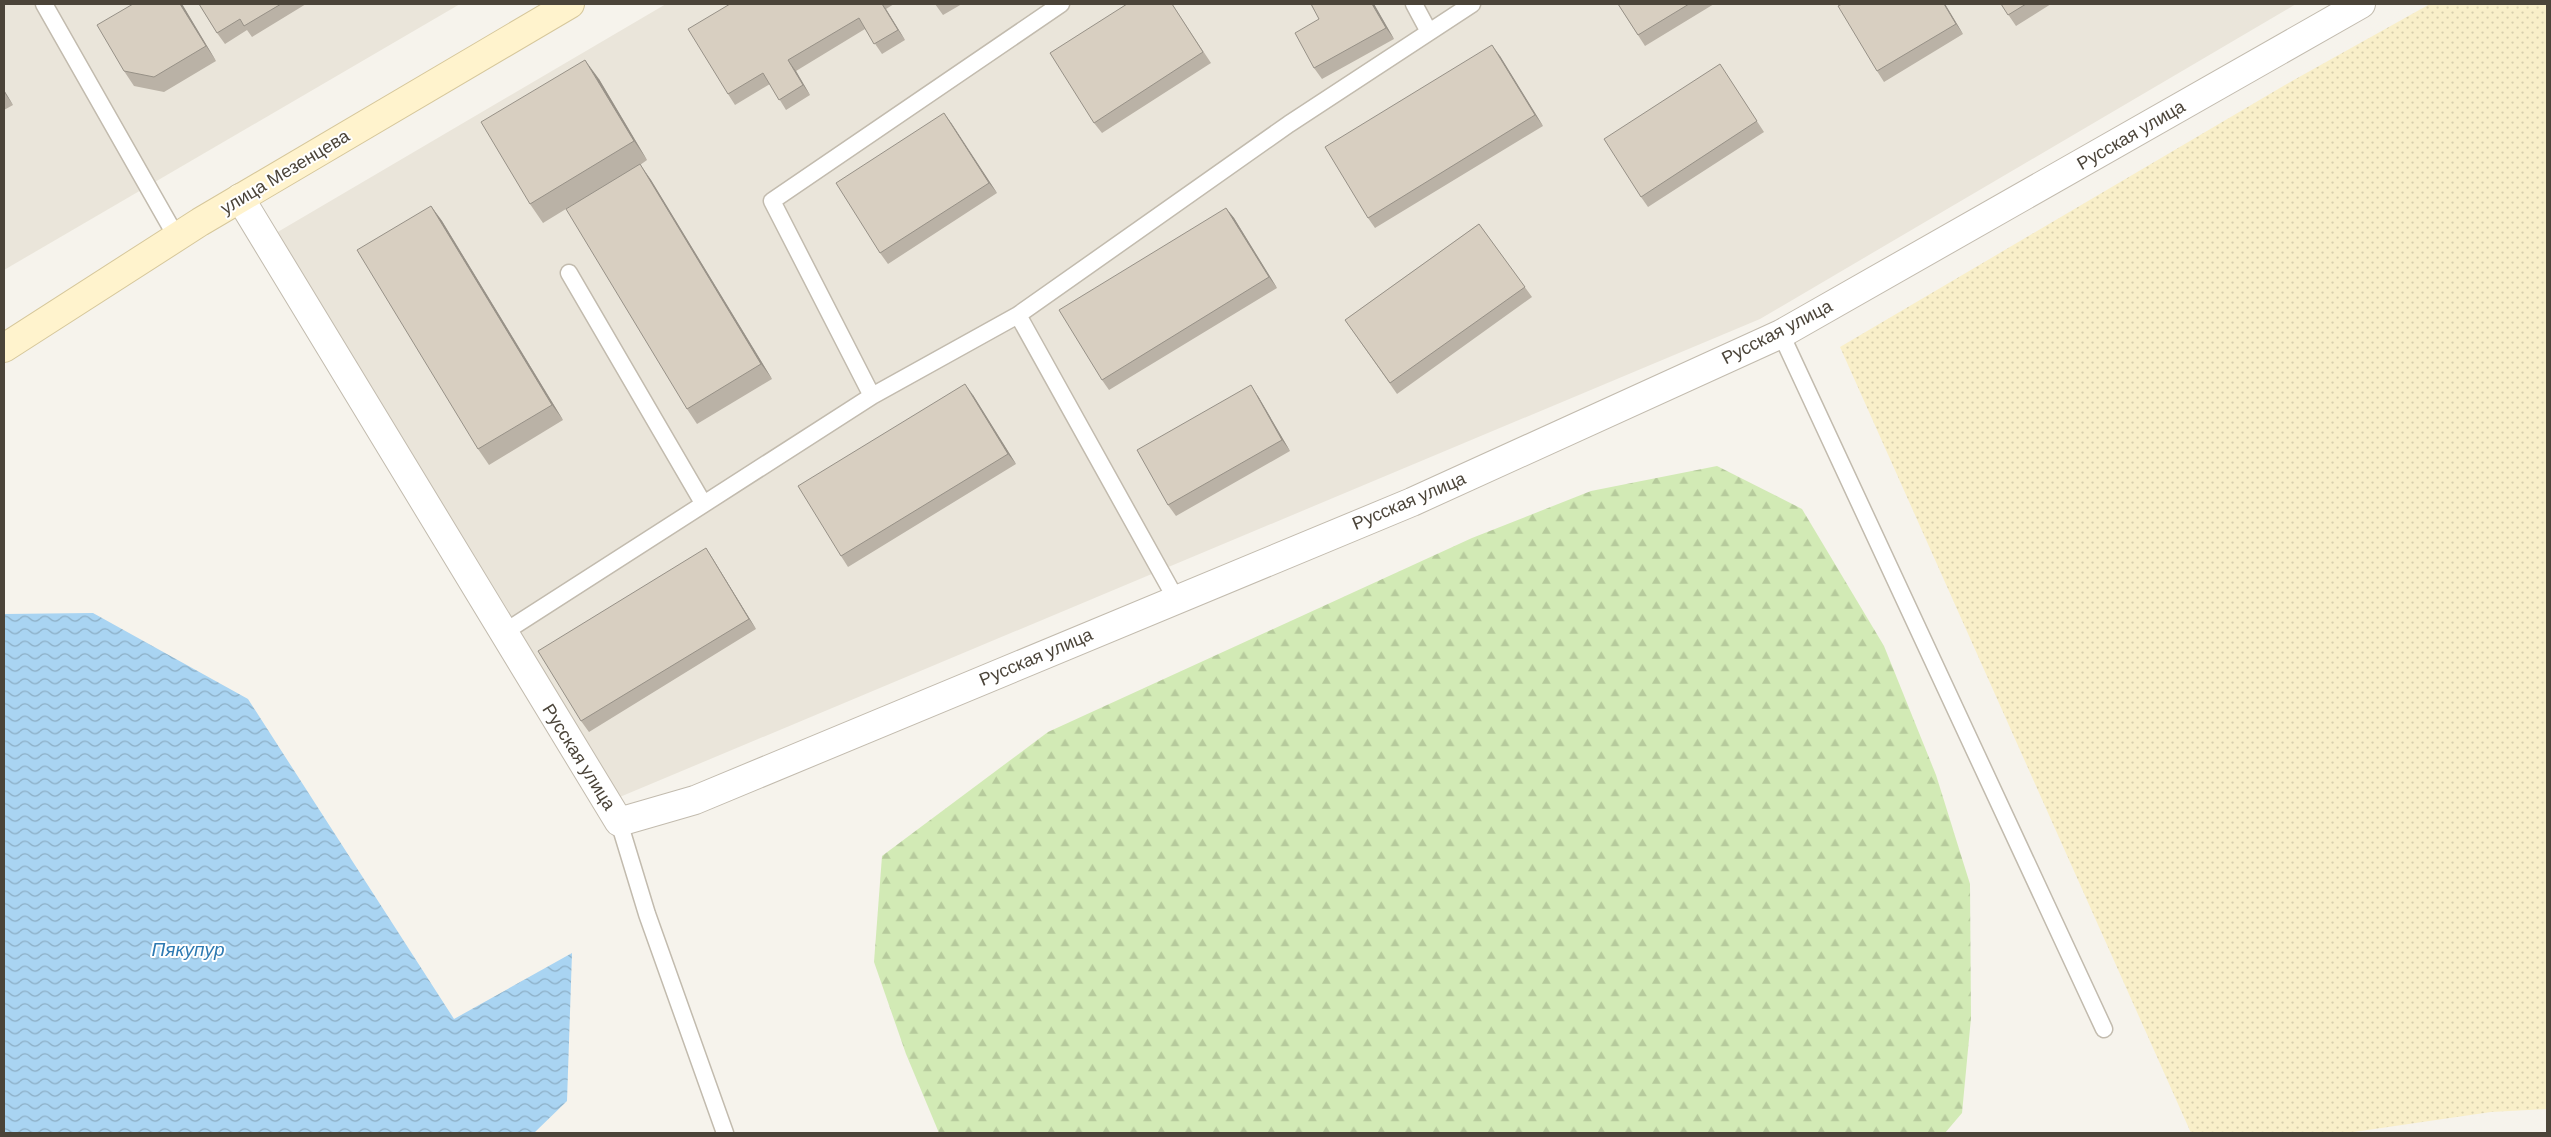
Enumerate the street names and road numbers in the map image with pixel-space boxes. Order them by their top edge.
street label: Русская улица [2073,94,2190,176]
street label: улица Мезенцева [216,123,355,220]
street label: Русская улица [1718,293,1837,370]
street label: Русская улица [1349,466,1470,536]
street label: Русская улица [976,622,1097,692]
street label: Русская улица [537,699,622,816]

